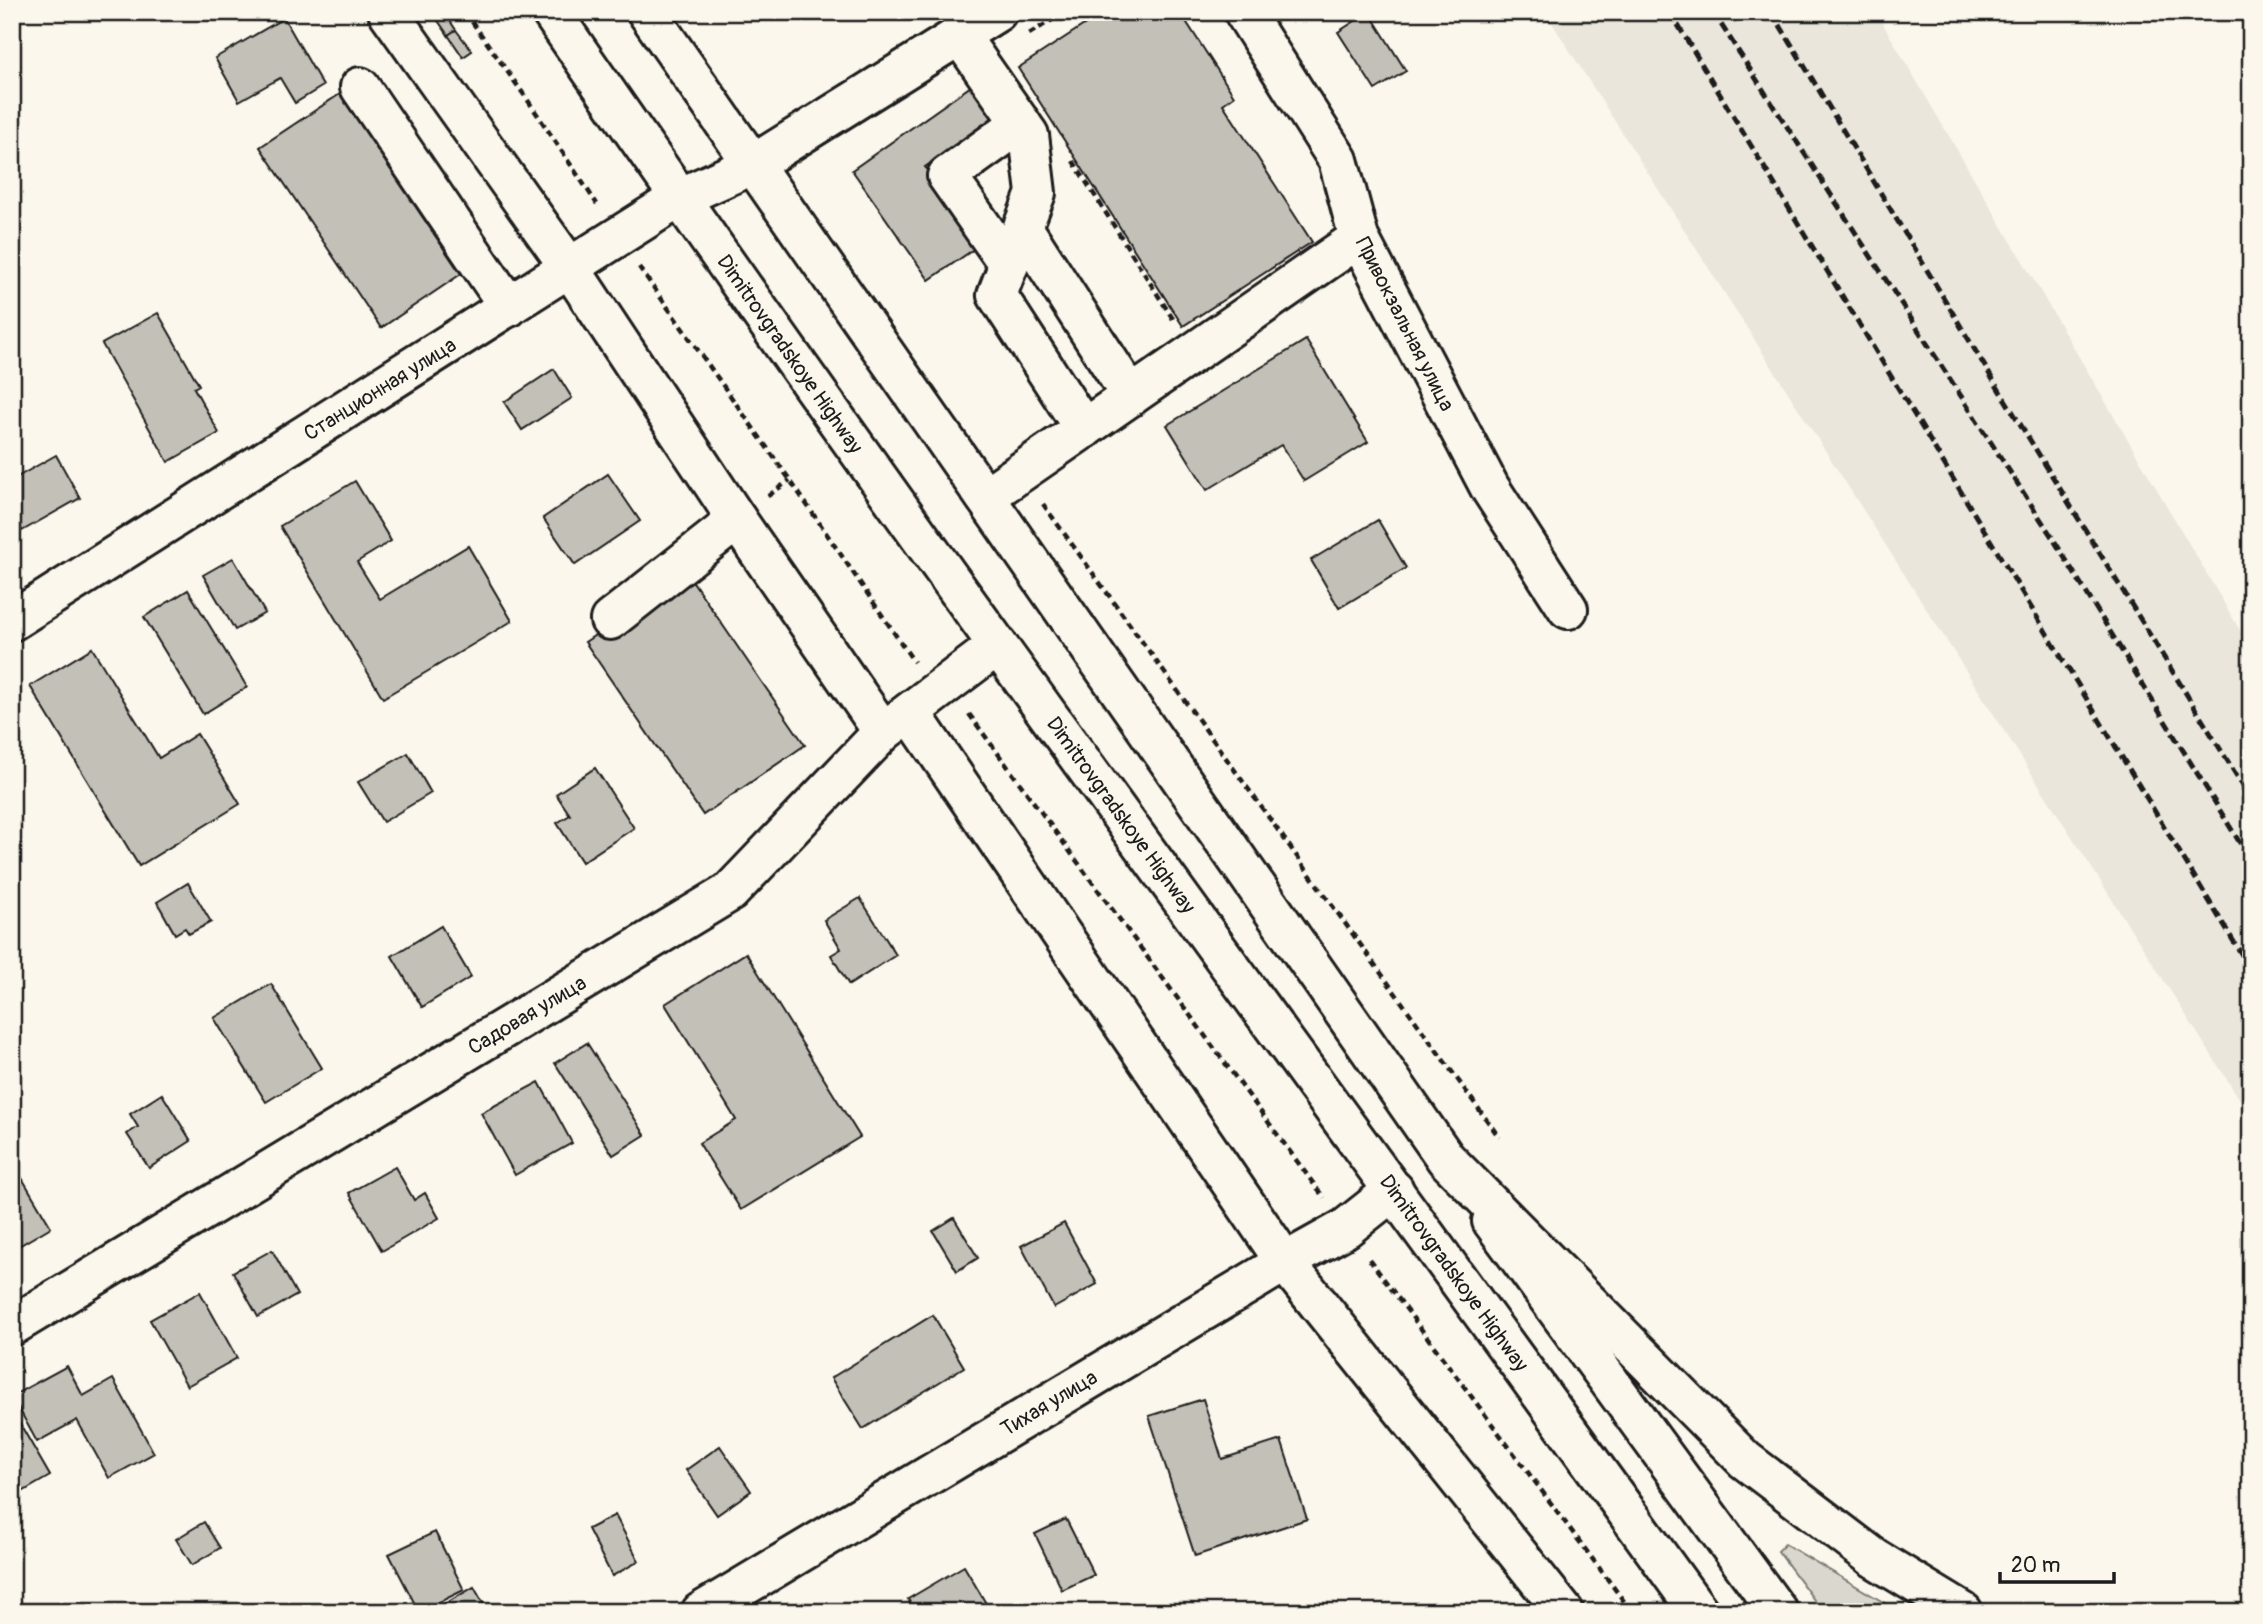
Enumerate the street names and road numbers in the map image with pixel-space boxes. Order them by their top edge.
street label: Привокзальная улица [1349,233,1460,416]
street label: Dimitrovgradskoye Highway [711,250,869,459]
street label: Станционная улица [299,332,462,447]
street label: Dimitrovgradskoye Highway [1040,712,1201,919]
street label: Садовая улица [463,969,591,1061]
street label: Dimitrovgradskoye Highway [1373,1170,1534,1377]
street label: Тихая улица [996,1364,1102,1443]

